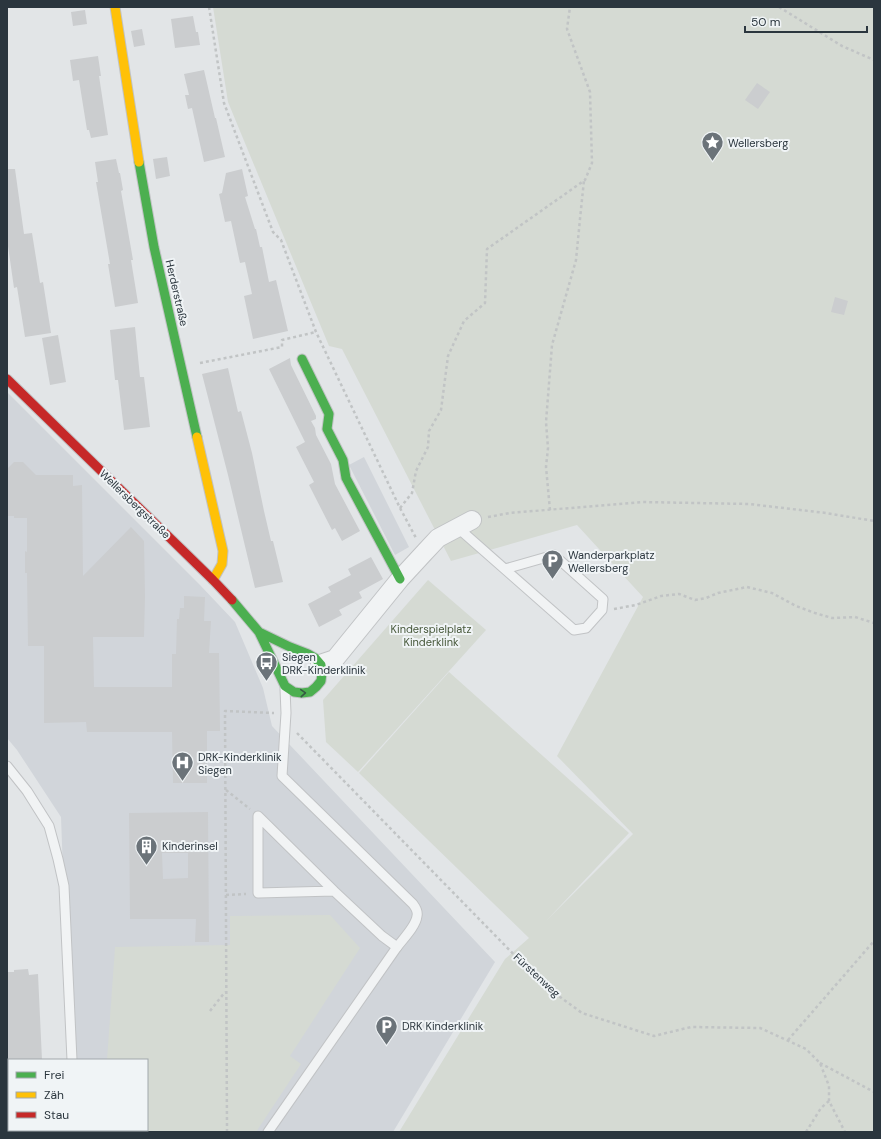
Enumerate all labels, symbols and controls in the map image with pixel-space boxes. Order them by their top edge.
scale bar [745,8,867,34]
text: 50 m [751,14,780,30]
place icon: Wellersberg [699,130,725,163]
place label: Wellersberg [728,136,788,150]
street label: Herderstraße [163,258,191,328]
street label: Wellersbergstraße [97,467,173,541]
parking icon: Wanderparkplatz Wellersberg [540,548,566,581]
place label: Wanderparkplatz Wellersberg [568,548,655,575]
park label: Kinderspielplatz Kinderklink [391,622,471,649]
bus stop icon: Siegen DRK-Kinderklinik [254,650,280,683]
place label: Siegen DRK-Kinderklinik [282,650,366,677]
one-way arrow [300,688,306,697]
hospital icon: DRK-Kinderklinik Siegen [170,750,196,783]
place label: DRK-Kinderklinik Siegen [198,750,282,777]
building icon: Kinderinsel [133,833,159,866]
place label: Kinderinsel [162,839,218,853]
street label: Fürstenweg [511,950,563,1000]
parking icon: DRK Kinderklinik [373,1013,399,1046]
place label: DRK Kinderklinik [402,1019,484,1033]
legend [8,1059,148,1131]
text: Frei [44,1067,64,1083]
text: Zäh [44,1087,64,1103]
text: Stau [44,1107,69,1123]

